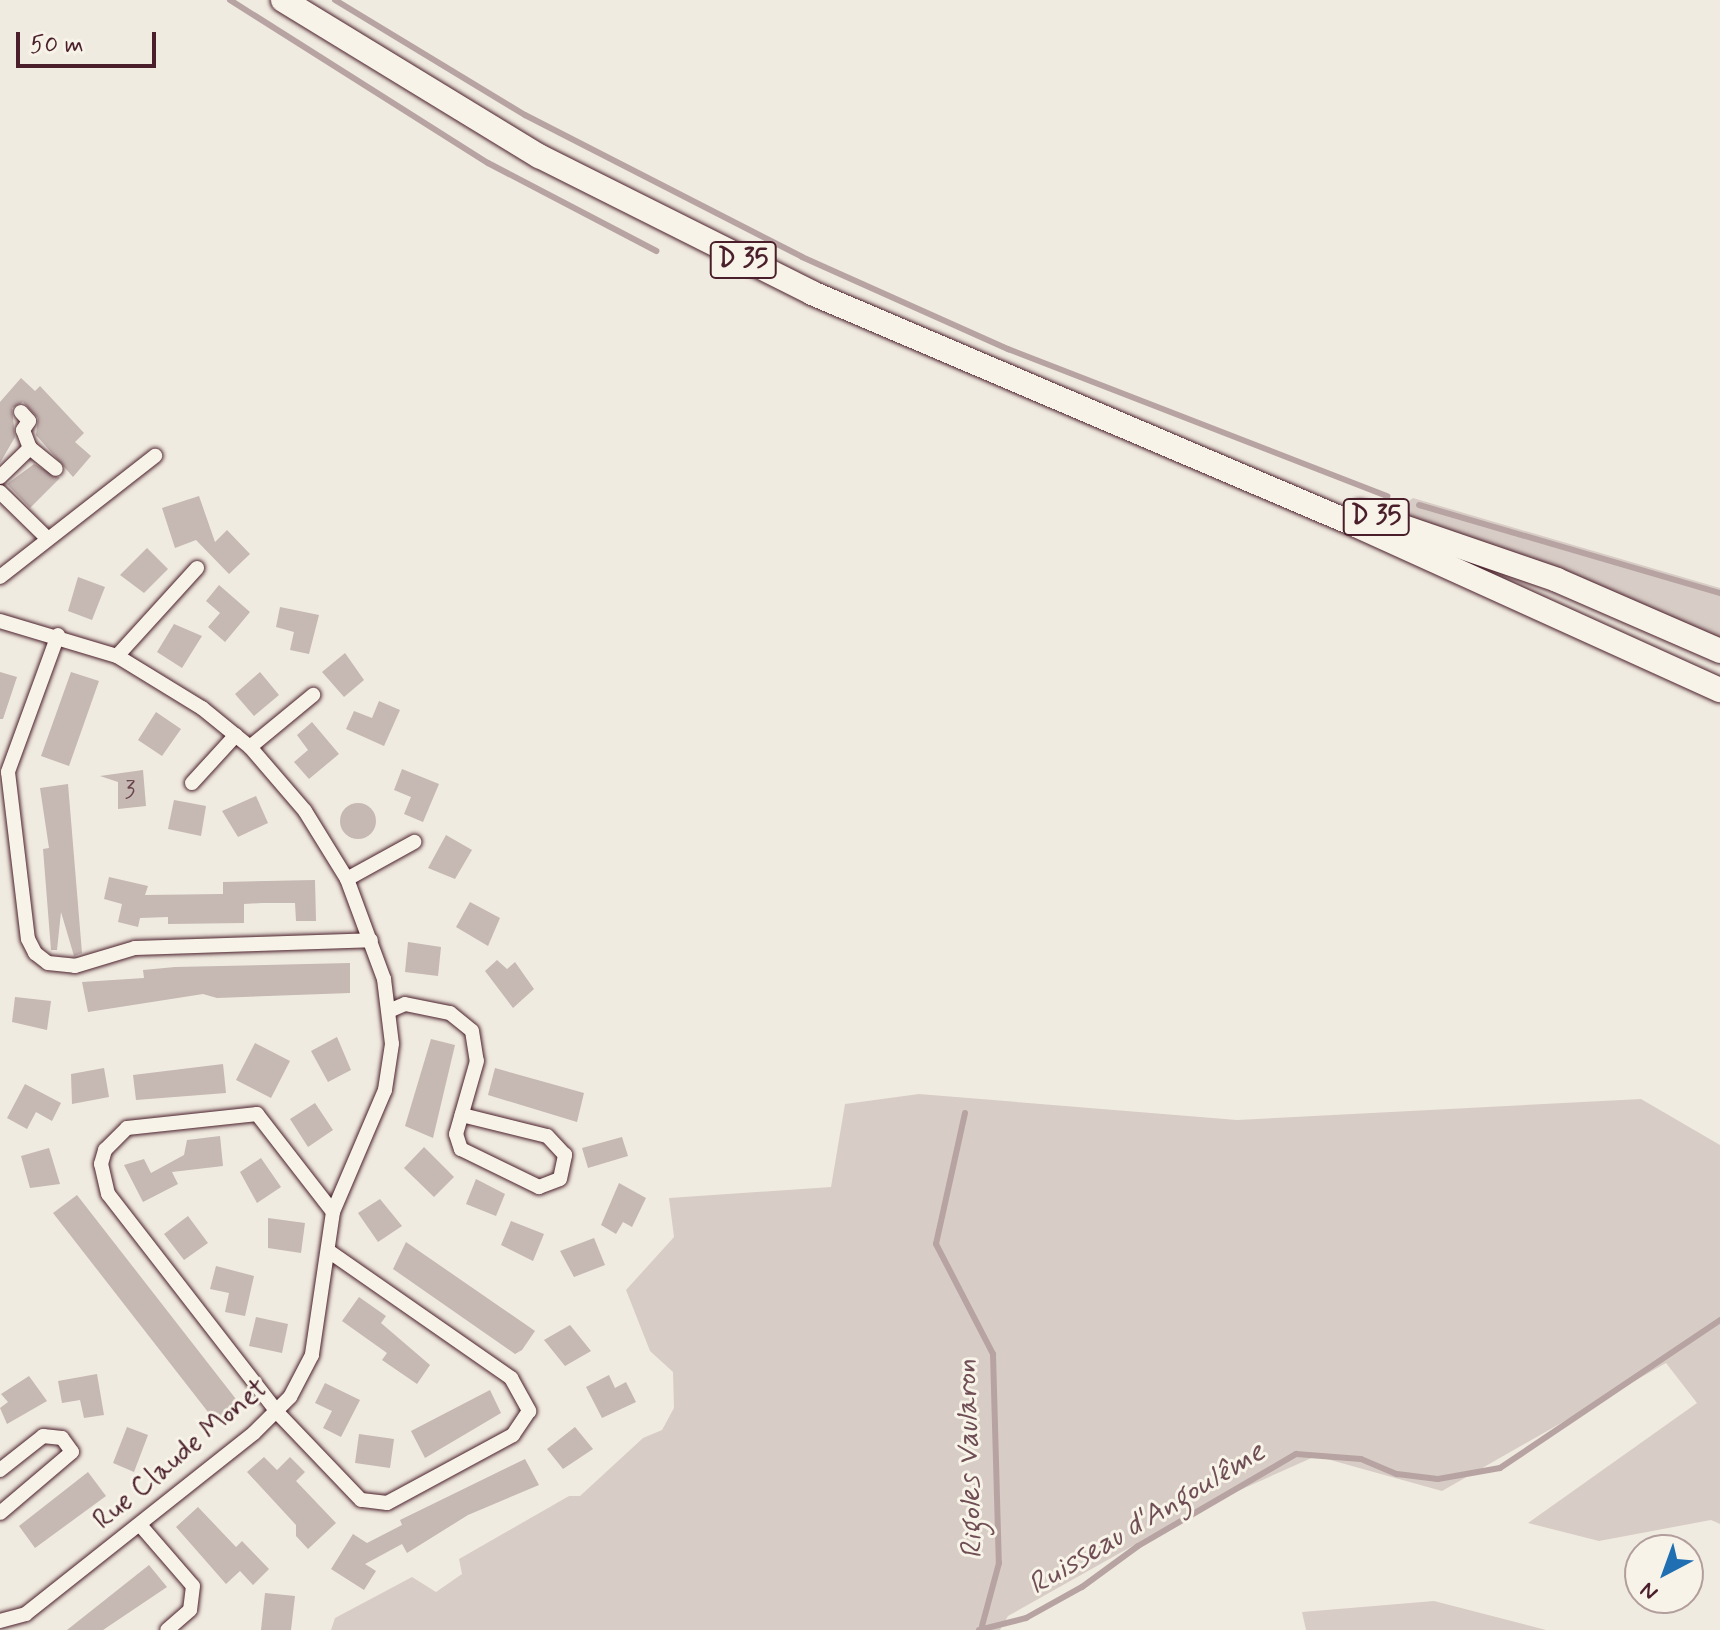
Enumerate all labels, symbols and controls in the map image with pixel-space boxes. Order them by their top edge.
scale bar [20,16,160,66]
text: 50 m [30,30,84,61]
road number: D 35 [709,238,777,282]
road number: D 35 [1342,495,1410,539]
house number: 3 [125,777,135,805]
water label: Rigoles Vaularon [949,1359,991,1559]
street label: Rue Claude Monet [88,1374,274,1536]
water label: Ruisseau d'Angoulême [1022,1434,1272,1604]
north arrow [1624,1534,1704,1614]
text: N [1635,1575,1664,1606]

